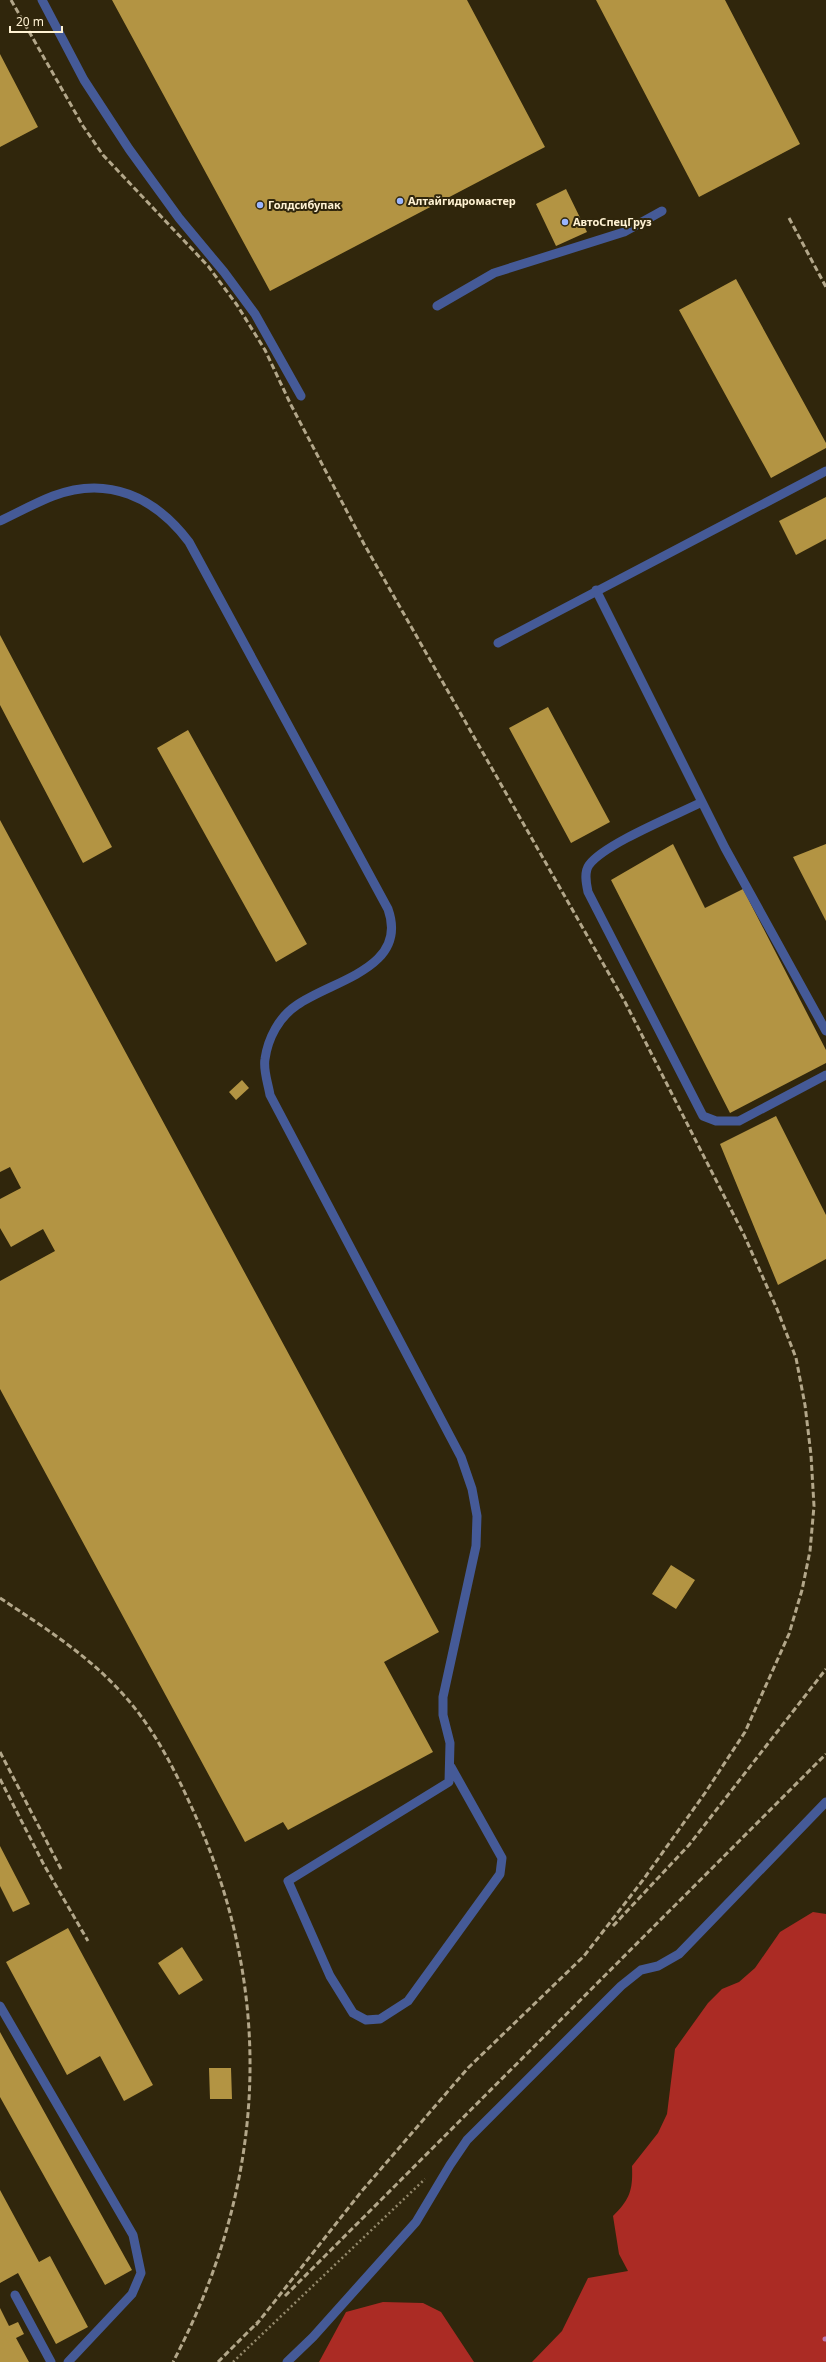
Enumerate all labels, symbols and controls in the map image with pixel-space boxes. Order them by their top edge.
scale bar [10,8,62,34]
text: 20 m [16,13,44,30]
place label: Алтайгидромастер [408,193,516,208]
marker: Алтайгидромастер [395,196,405,206]
place label: Голдcибупак [268,197,341,212]
marker: Голдcибупак [255,200,265,210]
place label: АвтоСпецГруз [573,214,652,229]
marker: АвтоСпецГруз [560,217,570,227]

